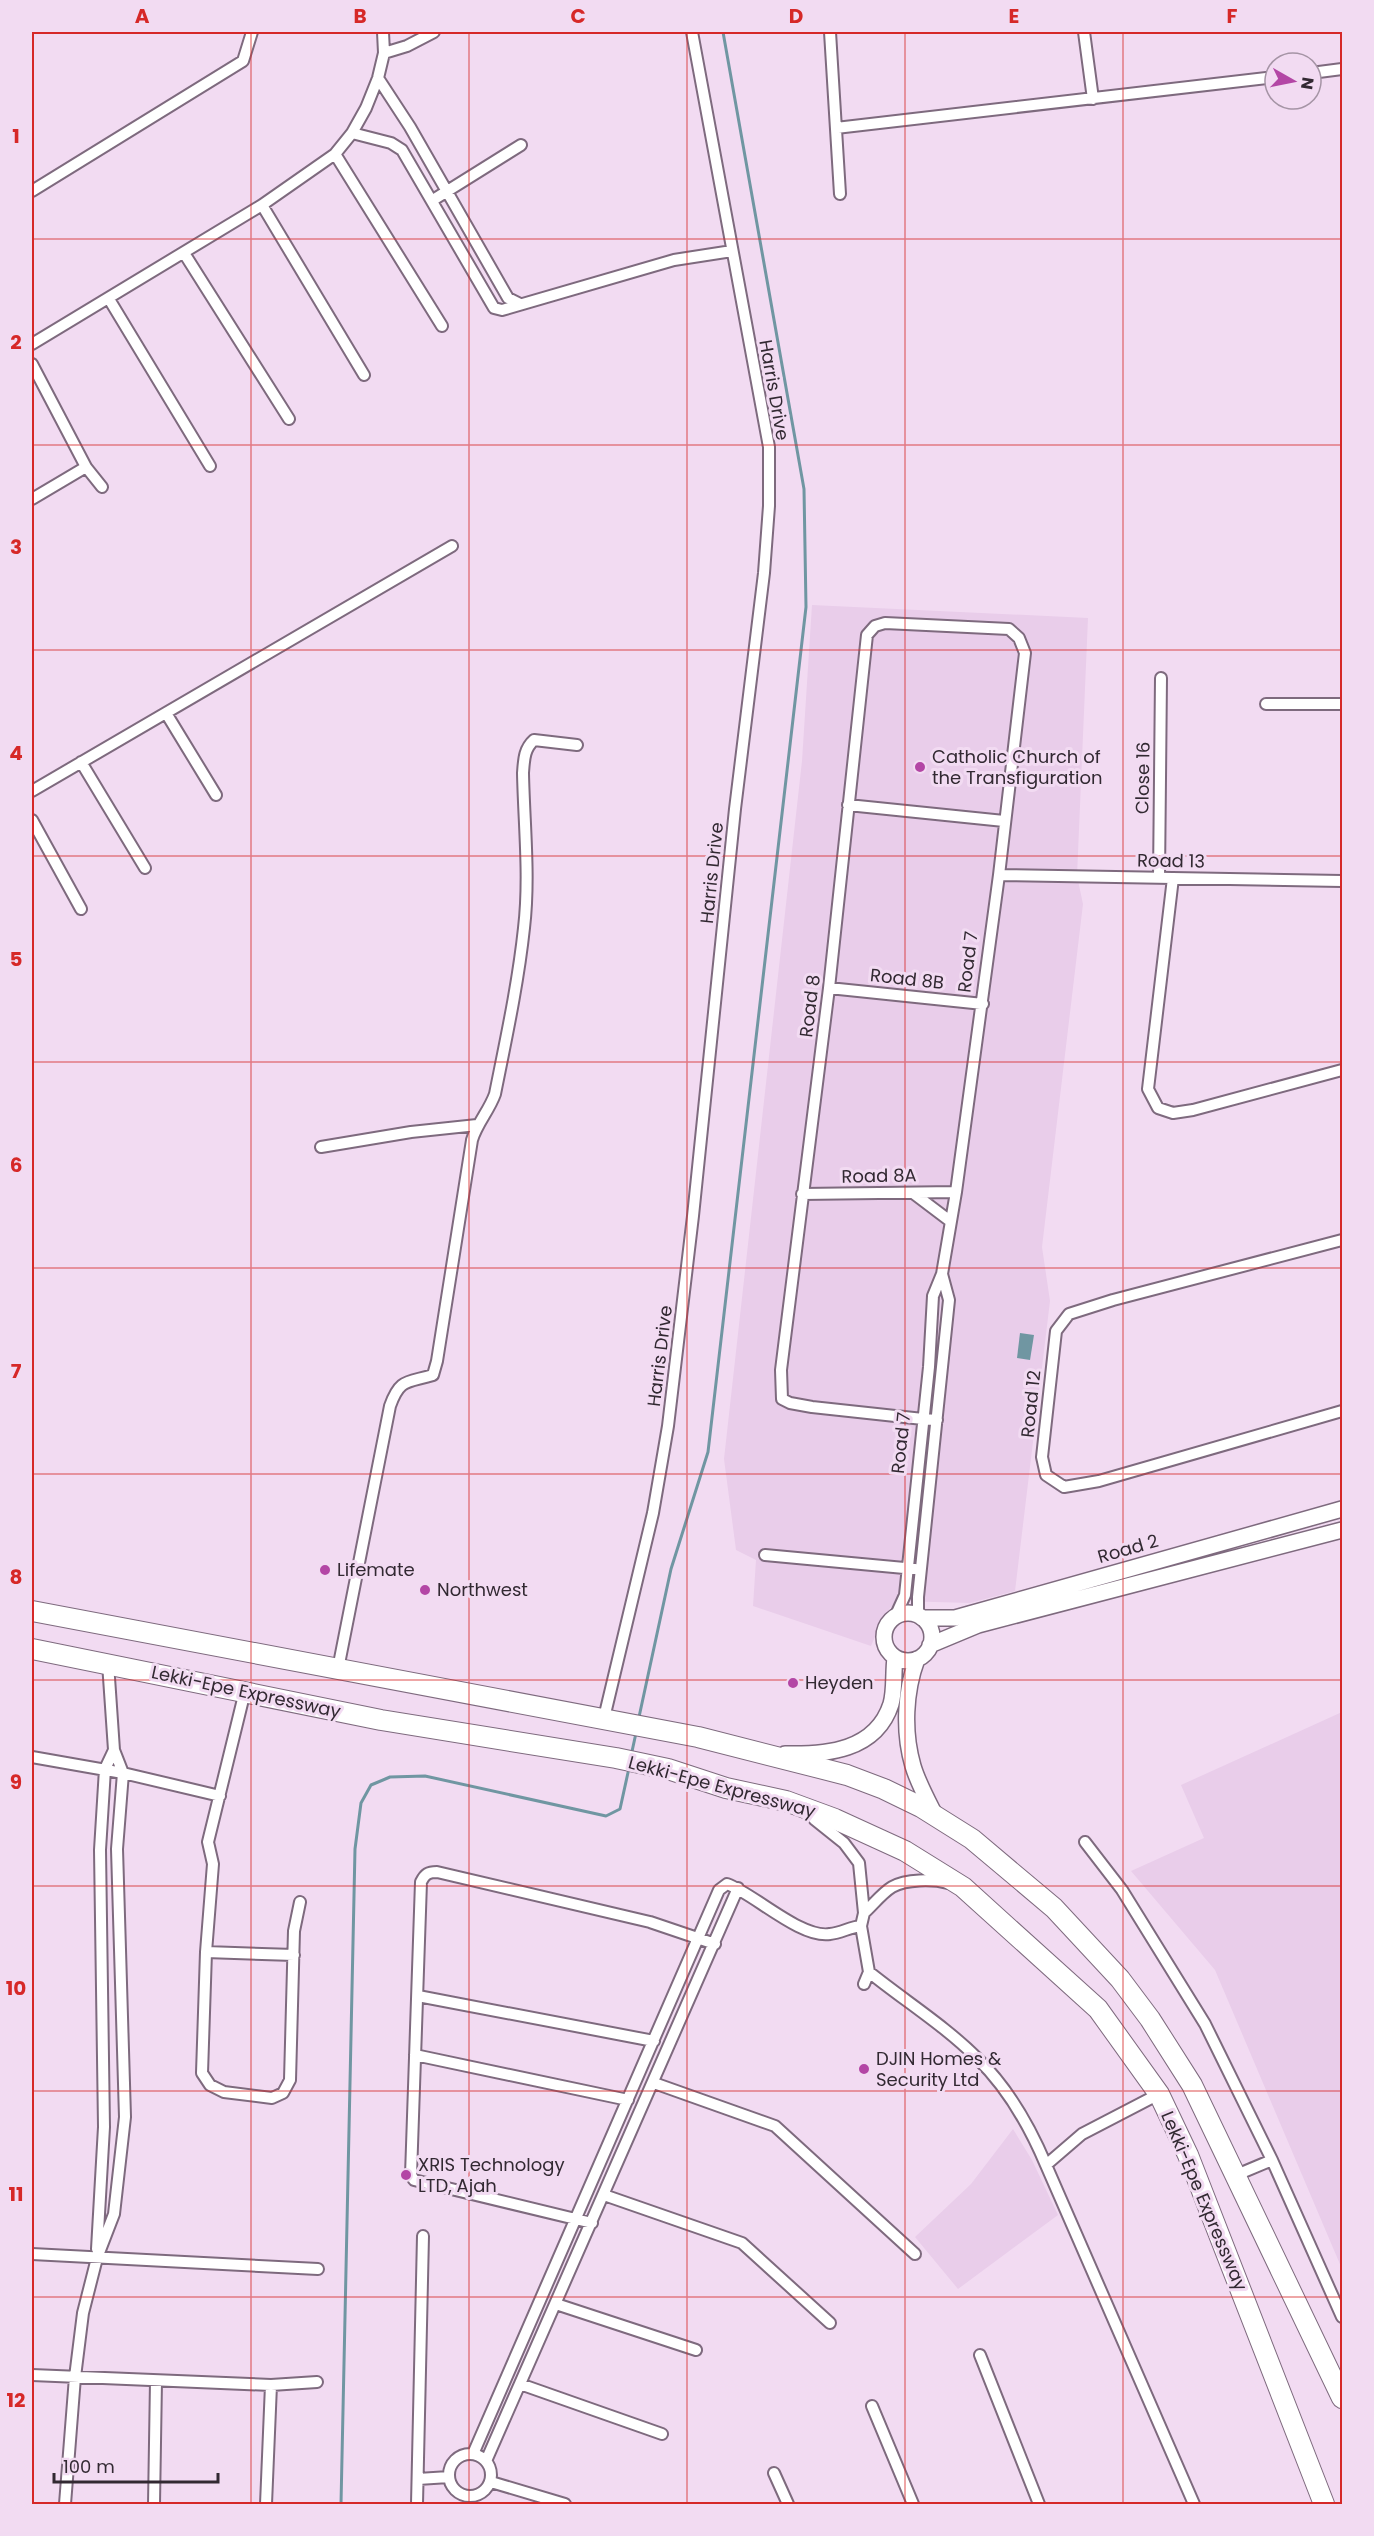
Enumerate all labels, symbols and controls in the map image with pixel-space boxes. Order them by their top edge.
text: A [135,2,150,30]
text: B [353,2,367,30]
text: C [570,2,586,30]
text: D [789,2,803,30]
text: E [1009,2,1019,30]
text: F [1227,2,1238,30]
north arrow [1263,51,1323,111]
text: N [1295,76,1320,91]
text: 1 [12,122,20,150]
text: 2 [10,328,22,356]
street label: Harris Drive [753,338,796,442]
text: 3 [10,533,22,561]
text: 4 [9,739,23,767]
street label: Close 16 [1129,742,1156,814]
place label: Catholic Church of the Transfiguration [932,744,1103,790]
marker: Catholic Church of the Transfiguration [913,760,927,774]
street label: Harris Drive [694,821,729,925]
street label: Road 13 [1137,847,1205,874]
street label: Road 7 [951,930,984,994]
text: 5 [10,945,23,973]
street label: Road 8B [869,962,945,995]
street label: Road 8 [793,973,826,1039]
text: 6 [10,1151,22,1179]
street label: Road 8A [841,1162,917,1189]
street label: Harris Drive [641,1304,678,1408]
text: 7 [11,1357,22,1385]
street label: Road 12 [1015,1369,1046,1439]
street label: Road 7 [885,1411,916,1475]
street label: Road 2 [1095,1528,1161,1569]
place label: Lifemate [337,1557,415,1582]
text: 8 [10,1563,22,1591]
marker: Lifemate [318,1563,332,1577]
place label: Northwest [437,1577,528,1602]
marker: Northwest [418,1583,432,1597]
street label: Lekki-Epe Expressway [149,1659,343,1724]
place label: Heyden [805,1670,874,1695]
marker: Heyden [786,1676,800,1690]
street label: Lekki-Epe Expressway [626,1749,819,1824]
text: 9 [10,1768,22,1796]
text: 10 [6,1974,26,2002]
place label: DJIN Homes & Security Ltd [876,2046,1002,2092]
marker: DJIN Homes & Security Ltd [857,2062,871,2076]
street label: Lekki-Epe Expressway [1155,2107,1254,2294]
place label: XRIS Technology LTD, Ajah [418,2152,565,2198]
marker: XRIS Technology LTD, Ajah [399,2168,413,2182]
text: 11 [8,2180,24,2208]
text: 12 [7,2386,25,2414]
scale bar [54,2446,218,2484]
text: 100 m [63,2454,115,2479]

